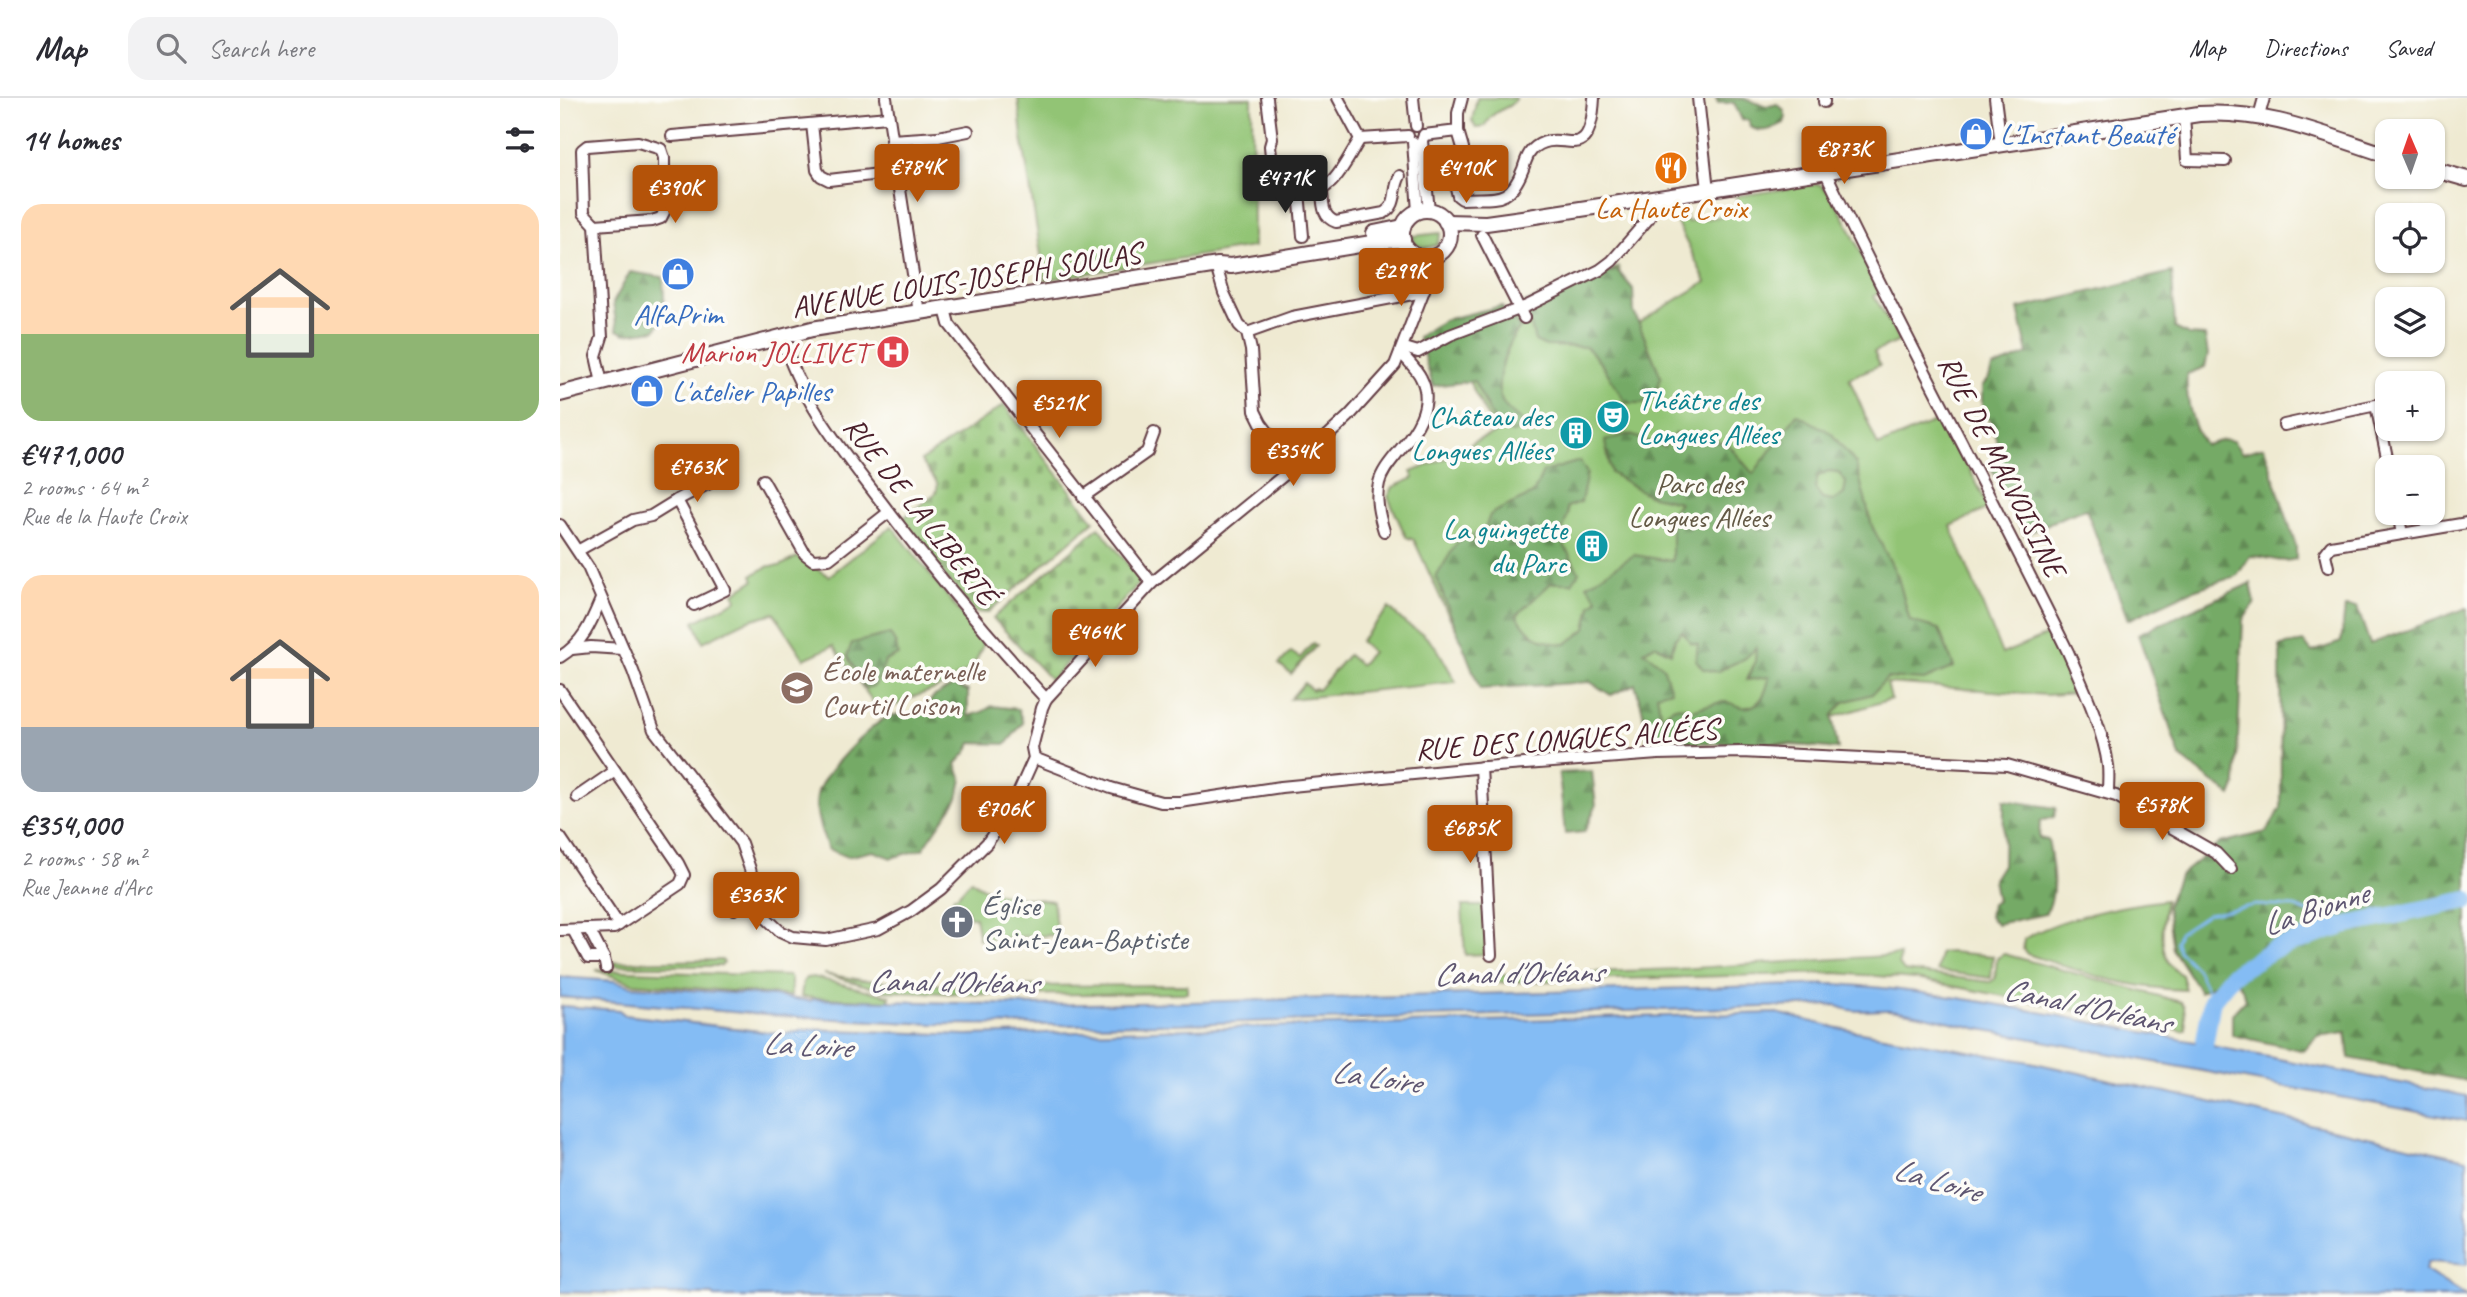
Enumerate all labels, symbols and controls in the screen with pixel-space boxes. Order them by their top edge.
search box [128,17,618,80]
text: Map [35,27,86,69]
icon: search [152,29,190,67]
text: Search here [208,32,314,65]
text: Map [2189,33,2226,63]
text: Directions [2264,33,2347,63]
text: Saved [2385,33,2432,63]
shop icon: L'Instant Beauté [1957,115,1995,153]
place label: L'Instant Beauté [2000,115,2178,153]
north arrow [2375,119,2445,189]
map controls [2375,119,2445,525]
text: 14 homes [21,121,119,159]
icon: filters [501,121,539,159]
pin: €873K [1795,126,1893,186]
text: €873K [1818,134,1871,163]
pin: €784K [868,144,966,204]
pin: €410K [1417,146,1515,205]
restaurant icon: La Haute Croix [1652,149,1690,187]
text: €784K [891,152,944,181]
text: €410K [1439,153,1493,182]
pin: €471K [1236,156,1334,215]
text: €471K [1259,163,1312,192]
pin: €390K [626,166,724,225]
text: €390K [649,173,701,202]
place label: La Haute Croix [1595,189,1750,227]
button: locate [2375,203,2445,273]
street label: AVENUE LOUIS-JOSEPH SOULAS [789,233,1148,326]
pin: €299K [1352,248,1450,308]
icon: home [217,250,343,376]
shop icon: AlfaPrim [659,255,697,293]
text: €299K [1375,256,1427,285]
button: layers [2375,287,2445,357]
place label: AlfaPrim [633,295,725,333]
place label: Marion JOLLIVET [681,333,875,371]
hospital icon: Marion JOLLIVET [874,333,912,371]
street label: RUE DE MALVOISINE [1930,349,2076,586]
button: + [2375,371,2445,441]
shop icon: L'atelier Papilles [628,372,666,410]
place label: L'atelier Papilles [672,372,834,410]
pin: €521K [1010,380,1108,440]
place label: Théâtre des Longues Allées [1638,381,1782,453]
text: €521K [1033,388,1085,417]
place label: Château des Longues Allées [1411,397,1555,469]
theatre icon: Théâtre des Longues Allées [1594,398,1632,436]
street label: RUE DE LA LIBERTÉ [835,409,1009,616]
building icon: Château des Longues Allées [1557,414,1595,452]
pin: €354K [1244,428,1342,488]
text: €471,000 [21,435,121,473]
text: €354K [1267,436,1319,465]
pin: €763K [648,444,746,504]
text: €763K [670,452,724,481]
button: − [2375,455,2445,525]
park label: Parc des Longues Allées [1629,464,1772,536]
text: 2 rooms · 64 m² [21,473,145,502]
text: Rue de la Haute Croix [21,502,187,531]
place label: La guingette du Parc [1443,510,1569,582]
building icon: La guingette du Parc [1573,527,1611,565]
pin: €464K [1046,610,1144,669]
text: €464K [1068,617,1122,646]
icon: home [217,621,343,747]
place label: École maternelle Courtil Loison [822,652,987,724]
school or university icon: École maternelle Courtil Loison [778,669,816,707]
street label: RUE DES LONGUES ALLÉES [1414,709,1724,769]
pin: €578K [2113,782,2211,842]
pin: €706K [955,786,1053,846]
text: €578K [2136,790,2188,819]
text: €706K [977,794,1031,823]
text: €354,000 [21,806,121,844]
pin: €685K [1421,806,1519,865]
text: €685K [1443,813,1497,842]
text: 2 rooms · 58 m² [21,844,145,873]
water label: La Bionne [2257,871,2377,945]
pin: €363K [707,872,805,932]
text: Rue Jeanne d'Arc [21,873,152,902]
text: €363K [729,880,783,909]
place label: Église Saint-Jean-Baptiste [982,886,1190,958]
church icon: Église Saint-Jean-Baptiste [938,903,976,941]
water label: Canal d'Orléans [1434,951,1608,995]
water label: Canal d'Orléans [869,960,1043,1004]
water label: Canal d'Orléans [2000,968,2179,1045]
water label: La Loire [762,1022,857,1068]
water label: La Loire [1329,1051,1427,1104]
water label: La Loire [1889,1148,1989,1213]

